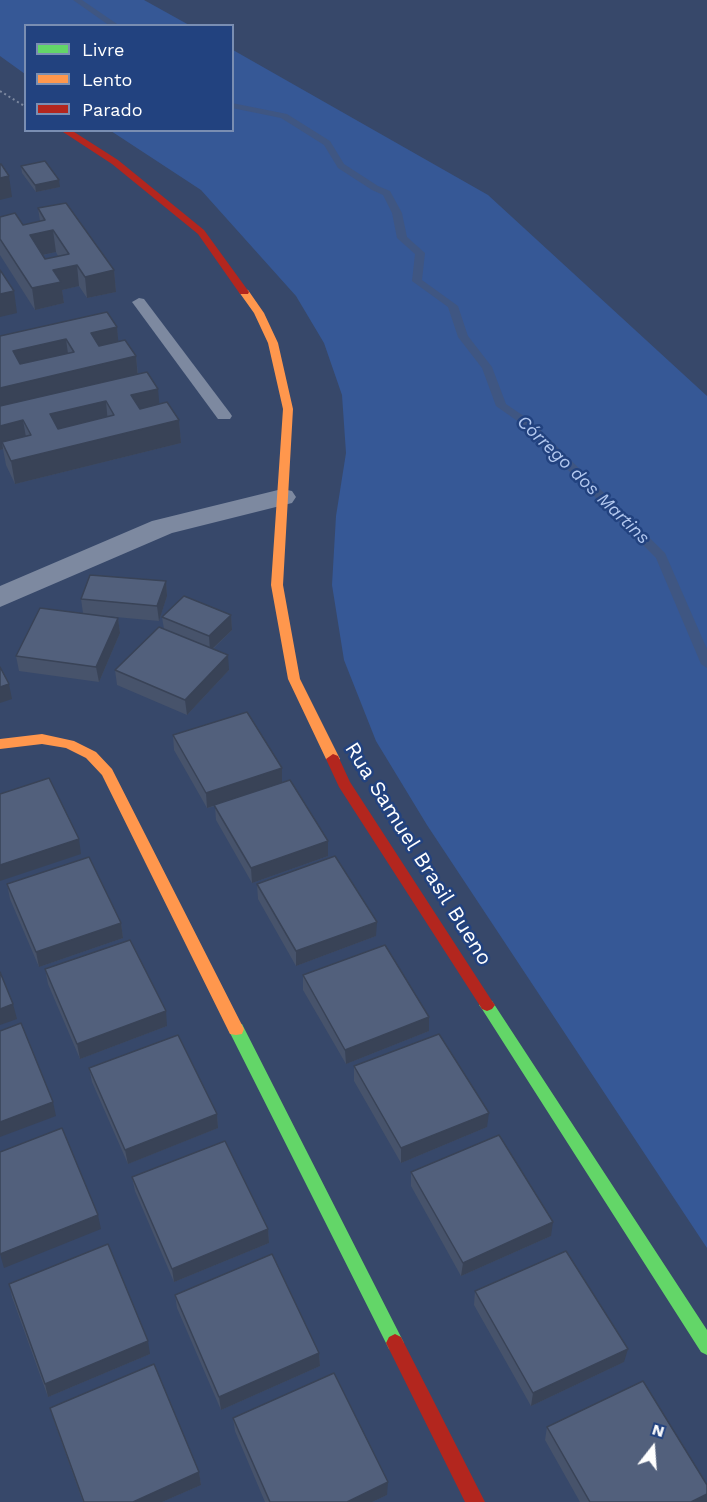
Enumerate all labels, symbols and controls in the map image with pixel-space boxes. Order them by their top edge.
legend [24,24,234,132]
text: Livre [82,39,124,60]
text: Lento [82,69,132,90]
text: Parado [82,99,143,120]
water label: Córrego dos Martins [512,411,654,549]
street label: Rua Samuel Brasil Bueno [339,738,497,970]
north arrow [623,1418,683,1478]
text: N [650,1419,667,1441]

